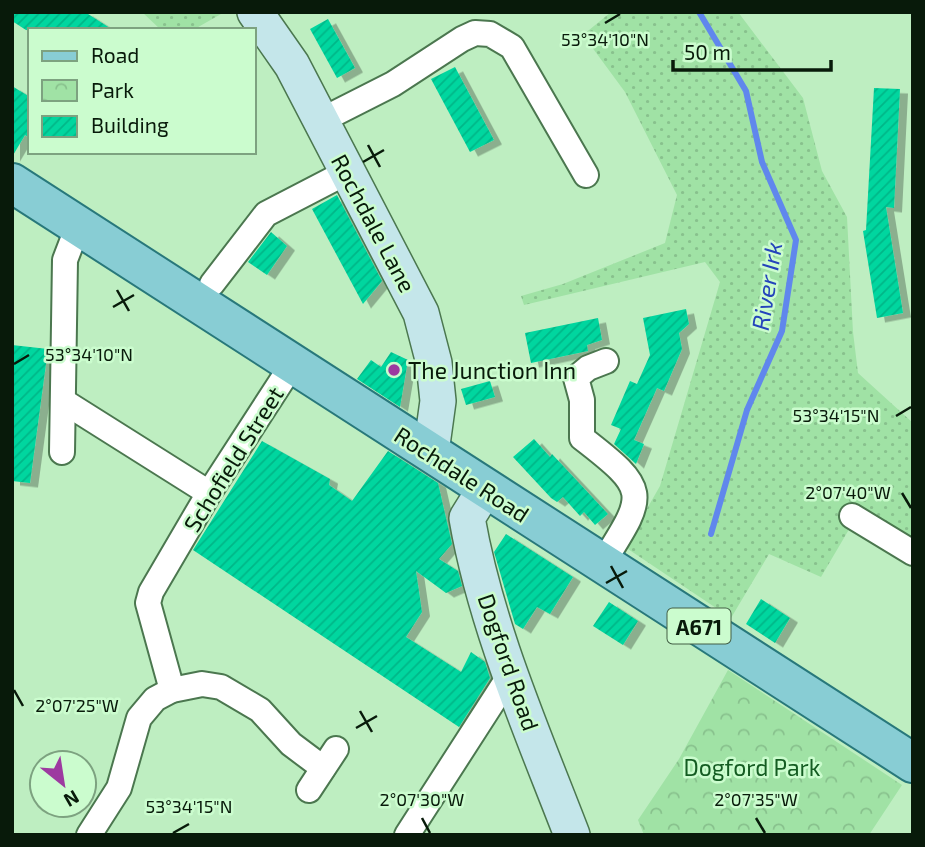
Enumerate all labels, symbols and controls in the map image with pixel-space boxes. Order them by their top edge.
legend [28,28,256,154]
text: 53°34'10"N [561,28,649,50]
scale bar [673,28,830,72]
text: 50 m [684,39,731,64]
text: Road [91,42,139,67]
text: Park [91,77,134,102]
text: Building [91,112,169,137]
street label: Rochdale Lane [326,149,422,297]
water label: River Irk [745,240,787,332]
text: 53°34'10"N [45,343,133,365]
place label: The Junction Inn [408,356,576,384]
marker: The Junction Inn [386,362,402,378]
street label: Schofield Street [177,381,289,537]
text: 53°34'15"N [793,404,879,426]
street label: Rochdale Road [389,420,535,528]
text: 2°07'40"W [805,481,891,503]
street label: Dogford Road [472,590,546,734]
road number: A671 [668,608,730,644]
text: 2°07'25"W [35,694,119,716]
north arrow [28,749,98,819]
park label: Dogford Park [683,753,821,781]
text: N [60,786,83,813]
text: 2°07'30"W [380,788,464,810]
text: 2°07'35"W [714,788,798,810]
text: 53°34'15"N [146,795,232,817]

